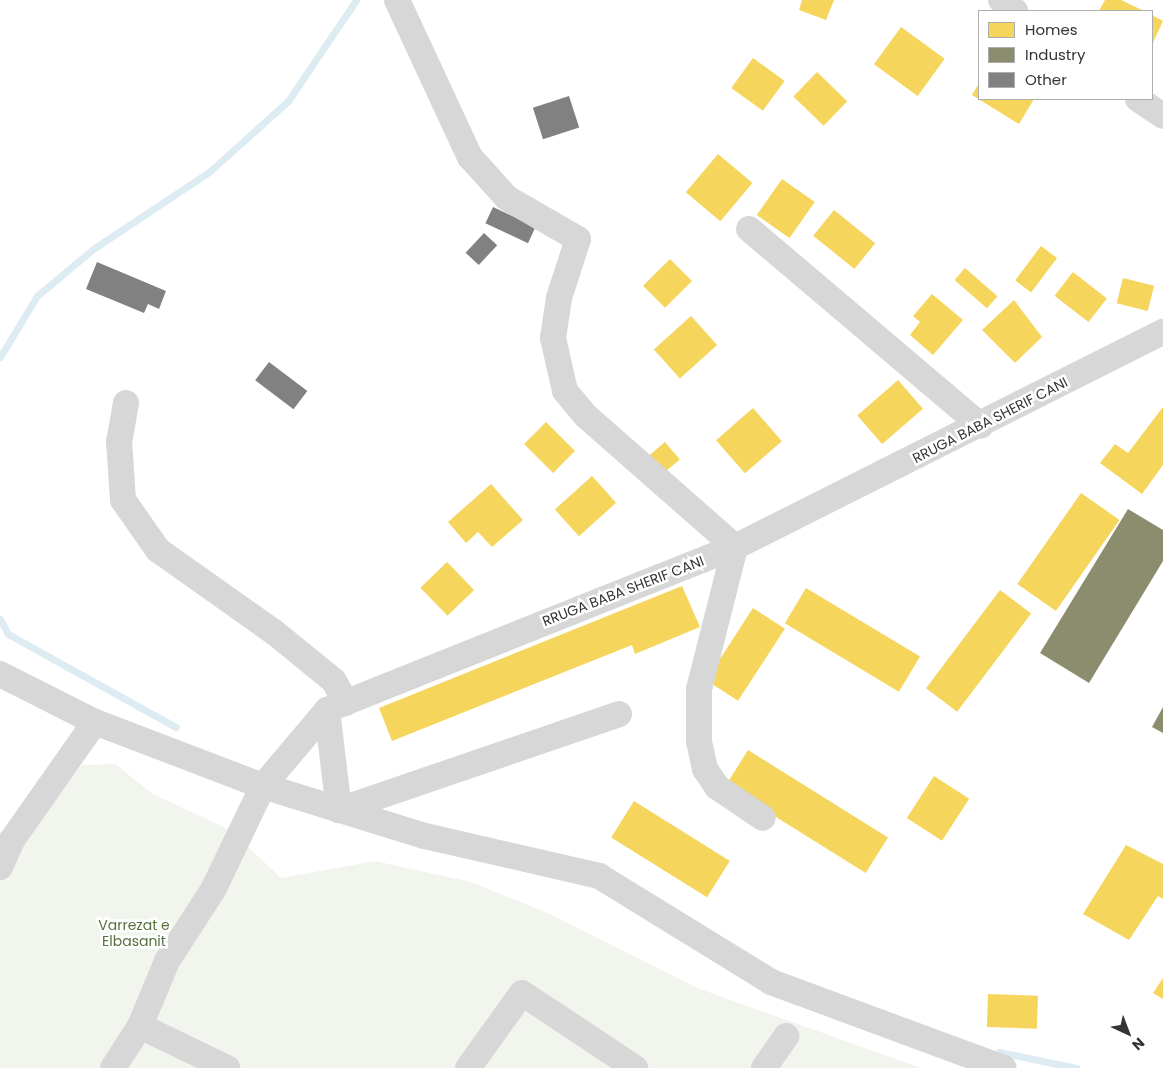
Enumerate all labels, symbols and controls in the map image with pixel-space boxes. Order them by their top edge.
legend [978,10,1153,100]
text: Homes [1025,19,1078,40]
text: Industry [1025,44,1085,65]
text: Other [1025,69,1067,90]
street label: RRUGA BABA SHERIF CANI [910,374,1070,466]
street label: RRUGA BABA SHERIF CANI [540,552,706,630]
park label: Varrezat e Elbasanit [98,917,170,950]
north arrow [1103,1008,1153,1058]
text: N [1128,1033,1149,1055]

